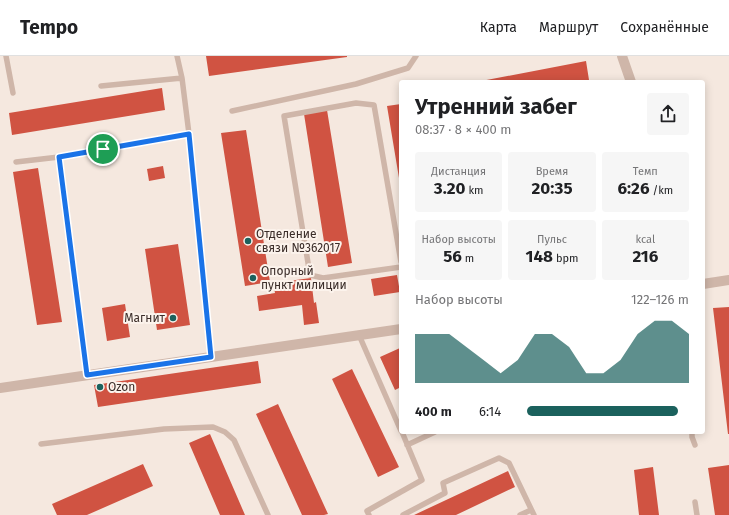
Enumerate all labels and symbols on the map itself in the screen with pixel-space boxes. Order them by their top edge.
pin [86,132,120,166]
place label: Отделение связи №362017 [256,227,340,255]
marker: Отделение связи №362017 [243,236,253,246]
place label: Опорный пункт милиции [261,264,347,292]
marker: Опорный пункт милиции [248,273,258,283]
place label: Магнит [124,311,166,325]
marker: Магнит [168,313,178,323]
place label: Ozon [108,380,135,394]
marker: Ozon [95,382,105,392]

